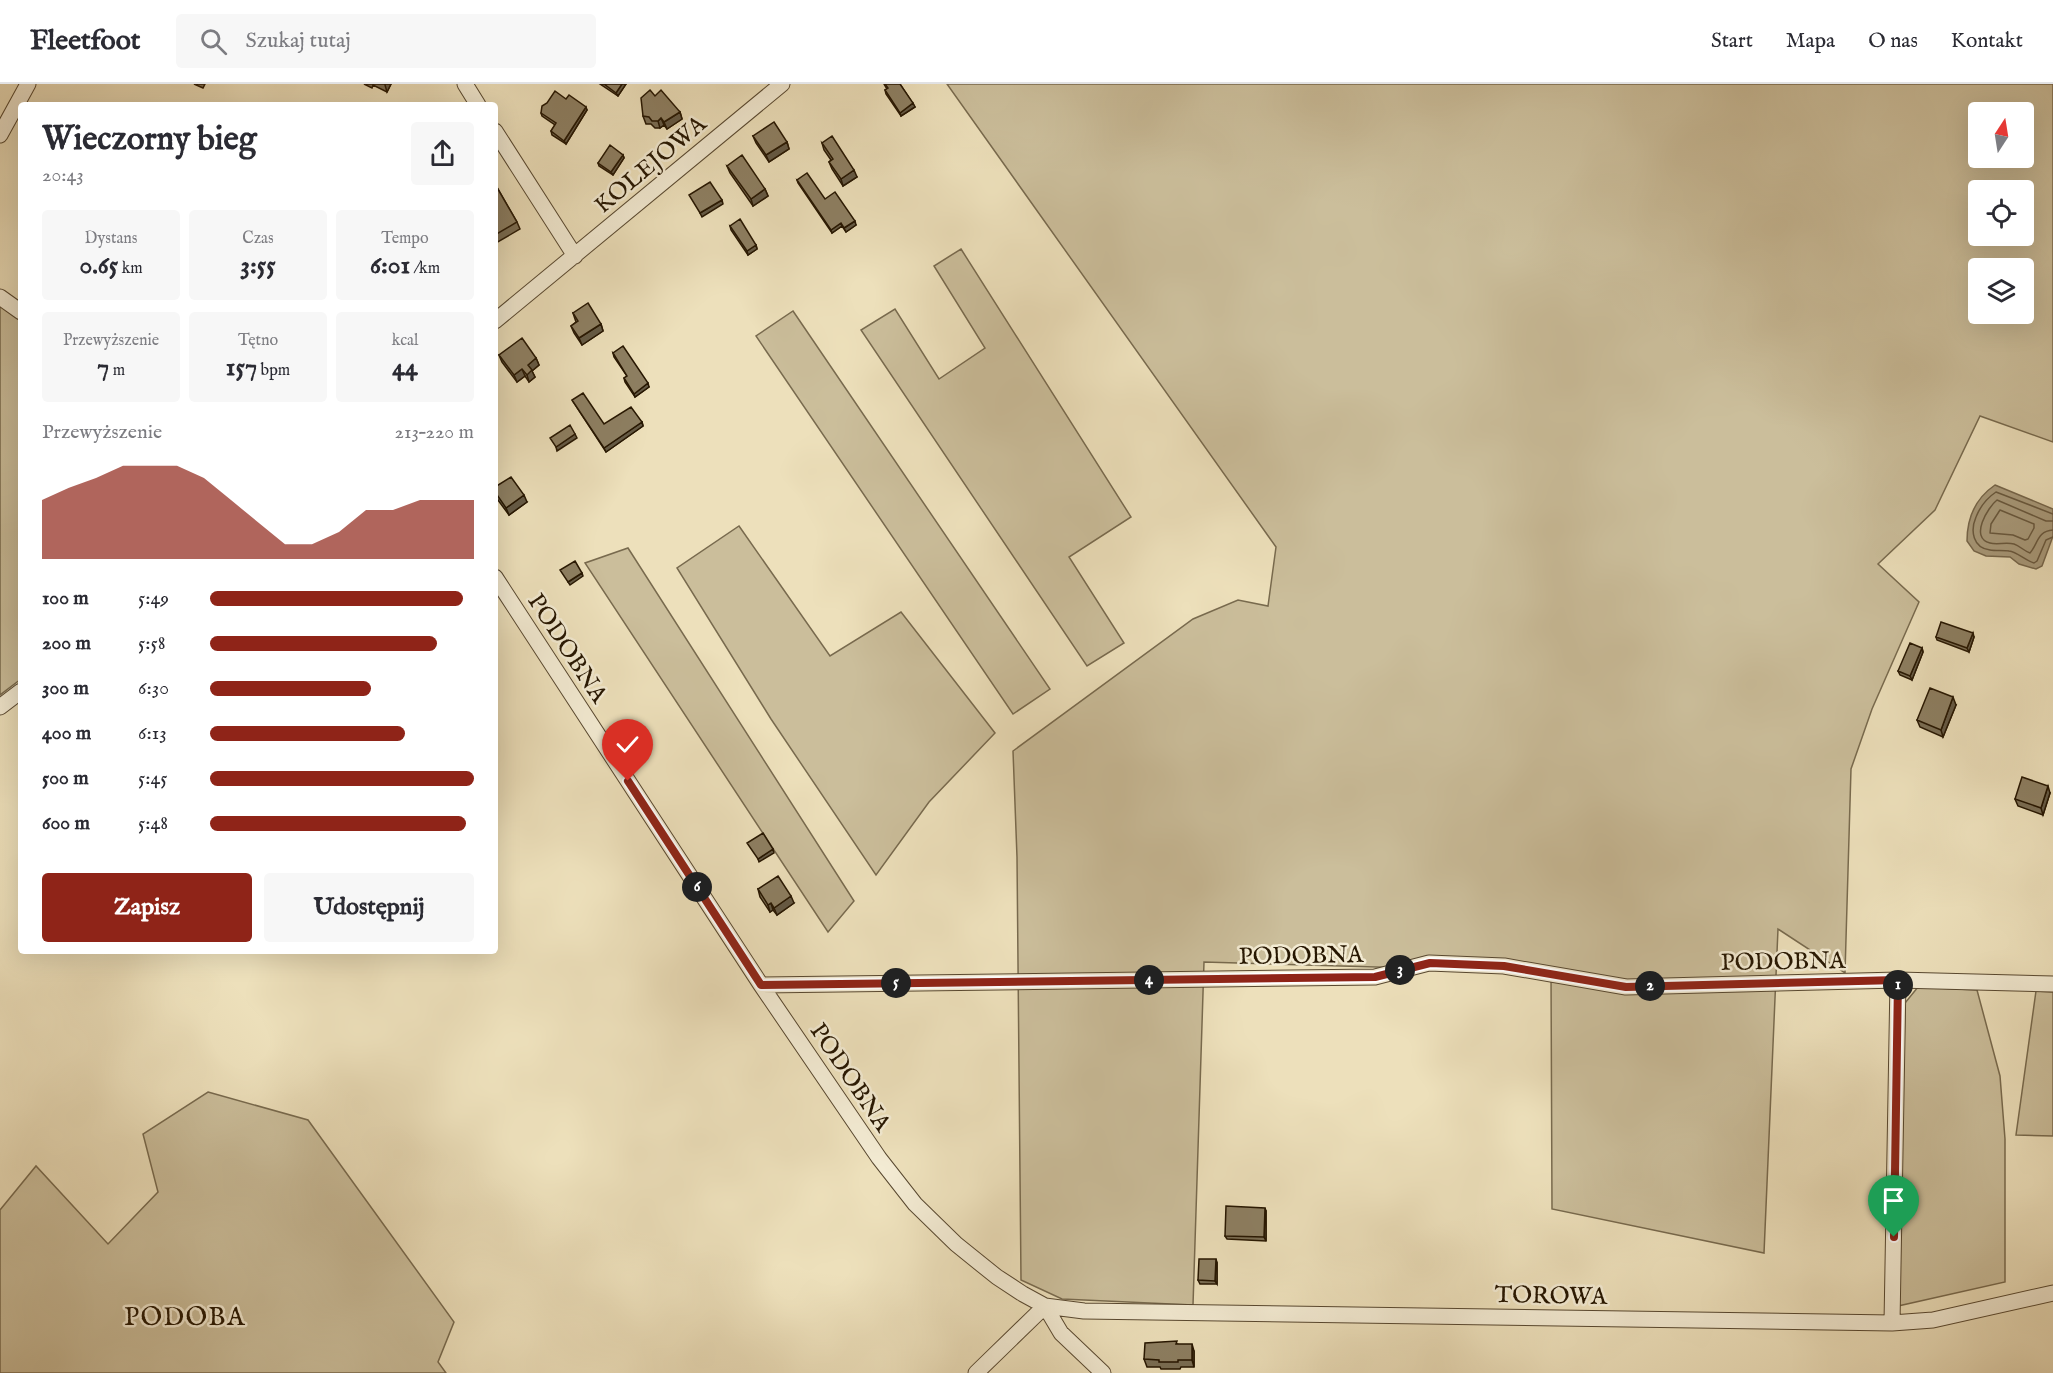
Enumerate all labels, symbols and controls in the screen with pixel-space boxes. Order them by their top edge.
search box [176,14,596,68]
text: Fleetfoot [30,24,140,59]
icon: search [197,25,230,58]
text: Szukaj tutaj [245,27,351,55]
text: Start [1711,28,1753,55]
text: Mapa [1786,28,1835,55]
text: O nas [1868,28,1918,55]
text: Kontakt [1951,28,2023,55]
north arrow [1968,102,2034,168]
map controls [1968,102,2034,324]
street label: KOLEJOWA [589,109,714,221]
text: Wieczorny bieg [42,119,257,161]
button: share [411,122,474,185]
text: 20:43 [42,163,84,188]
button: locate [1968,180,2034,246]
text: Dystans [85,229,137,249]
text: Czas [242,229,274,249]
text: Tempo [381,229,429,249]
text: 0.65 [79,249,118,282]
text: 3:55 [240,249,276,282]
text: 6:01 [370,249,410,282]
button: layers [1968,258,2034,324]
text: km [118,259,143,279]
text: /km [410,259,440,279]
text: Przewyższenie [63,331,159,351]
text: Tętno [238,331,278,351]
text: kcal [392,331,418,351]
text: 7 [97,351,109,384]
text: 157 [226,351,257,384]
text: 44 [392,351,418,384]
text: m [109,361,125,381]
text: bpm [257,361,290,381]
text: Przewyższenie [42,420,162,445]
text: 213–220 m [395,420,474,445]
text: 100 m [42,586,89,611]
text: 5:49 [138,586,169,611]
street label: PODOBNA [520,588,614,710]
text: 200 m [42,631,91,656]
text: 5:58 [138,631,166,656]
text: 300 m [42,676,89,701]
text: 6:30 [138,676,169,701]
pin [602,719,653,781]
text: 400 m [42,721,91,746]
text: 6:13 [138,721,167,746]
icon: check [611,728,644,761]
text: 500 m [42,766,89,791]
text: 5:45 [138,766,168,791]
text: 600 m [42,811,90,836]
text: 5:48 [138,811,168,836]
pin: 6 [682,872,712,902]
button: Zapisz [42,873,252,942]
button: Udostępnij [264,873,474,942]
text: 6 [694,877,700,897]
street label: PODOBNA [1238,940,1364,973]
street label: PODOBNA [1720,946,1846,979]
pin: 3 [1385,955,1415,985]
text: 3 [1397,960,1403,980]
pin: 4 [1134,965,1164,995]
pin: 5 [881,968,911,998]
text: 4 [1145,970,1153,990]
pin: 1 [1883,970,1913,1000]
pin: 2 [1635,971,1665,1001]
text: 5 [893,973,899,993]
text: 1 [1895,975,1901,995]
text: 2 [1646,976,1654,996]
street label: PODOBNA [802,1018,898,1139]
pin [1868,1175,1919,1237]
icon: arrive [1877,1184,1910,1217]
street label: TOROWA [1494,1280,1608,1313]
district label: PODOBA [124,1301,246,1334]

